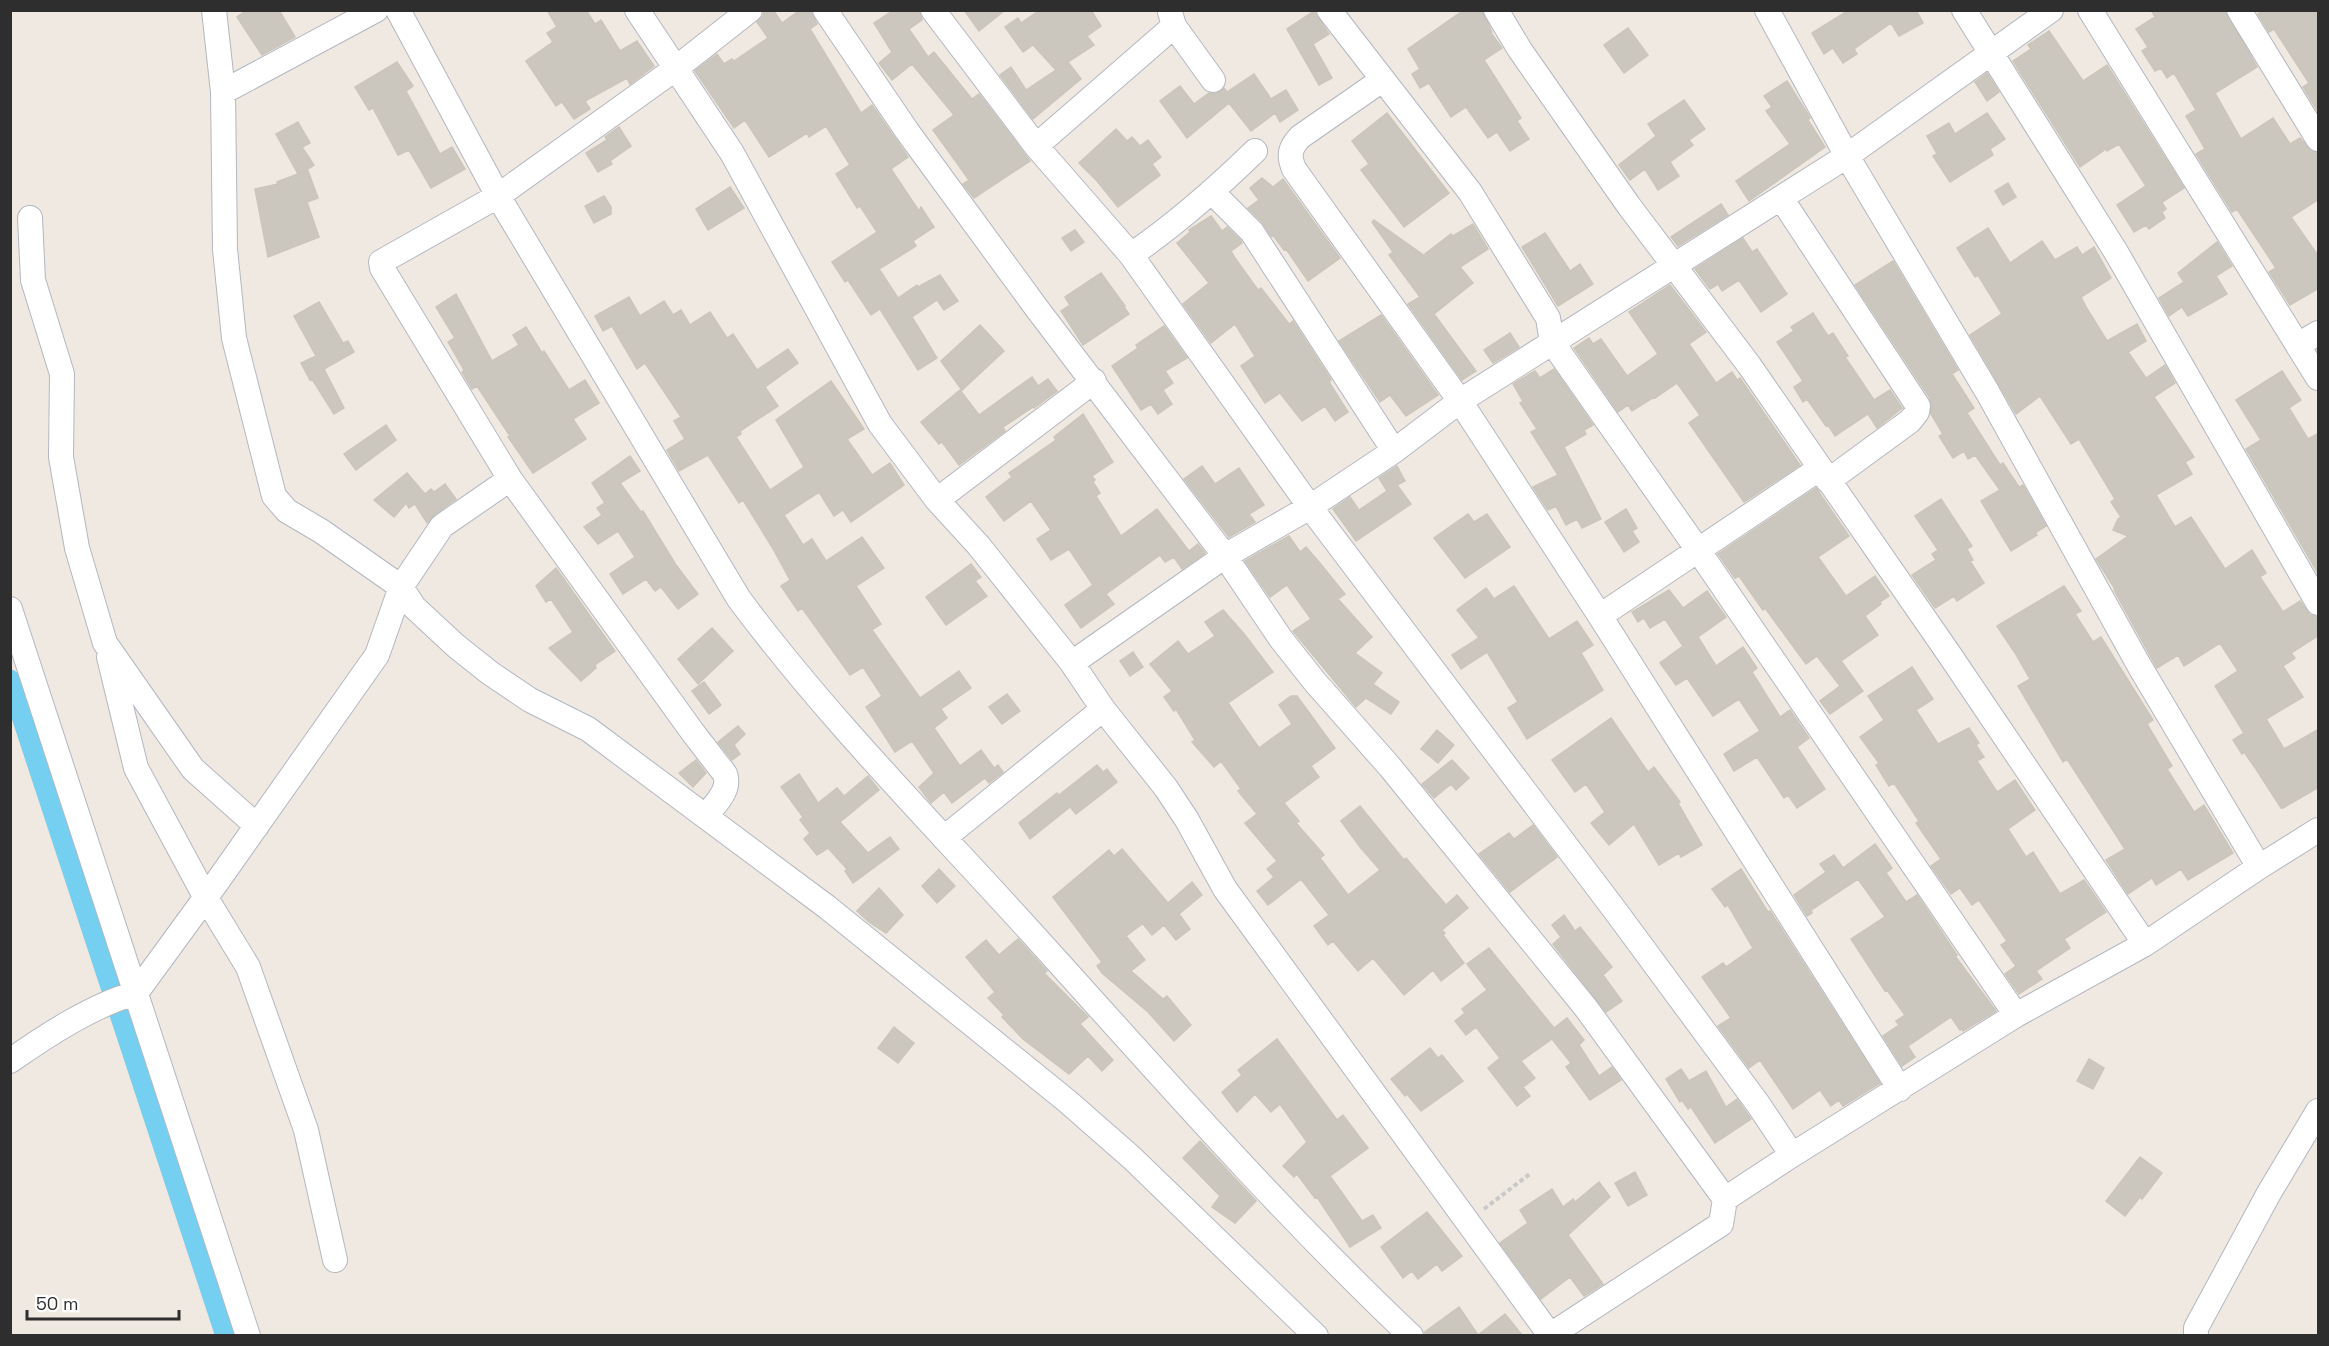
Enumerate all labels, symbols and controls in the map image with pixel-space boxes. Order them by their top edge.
scale bar [27,1283,178,1321]
text: 50 m [36,1292,78,1315]

